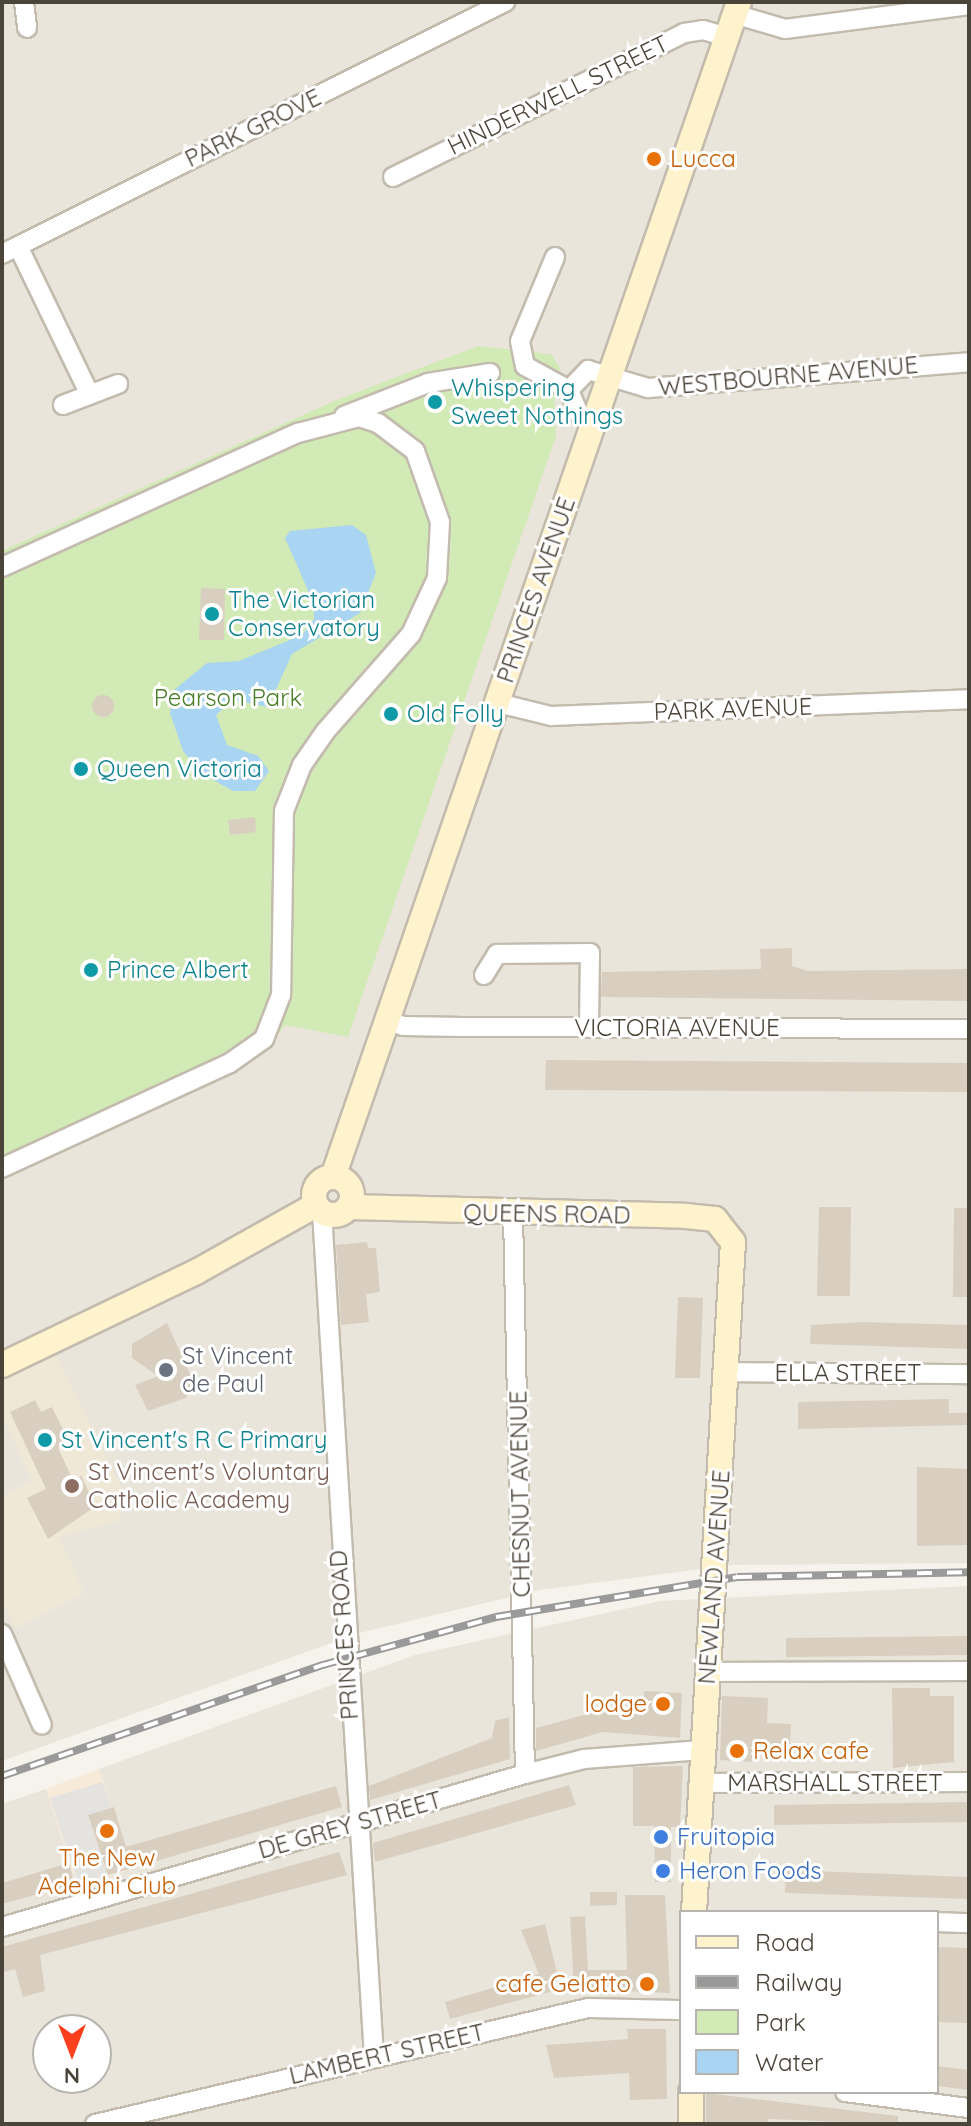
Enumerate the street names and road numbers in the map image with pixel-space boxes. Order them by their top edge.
street label: HINDERWELL STREET [443,29,673,161]
street label: PARK GROVE [180,83,326,173]
street label: WESTBOURNE AVENUE [657,350,919,402]
street label: PRINCES AVENUE [491,493,581,687]
street label: PARK AVENUE [653,692,813,726]
street label: VICTORIA AVENUE [574,1014,780,1042]
street label: QUEENS ROAD [463,1198,631,1230]
street label: ELLA STREET [774,1359,922,1387]
street label: CHESNUT AVENUE [504,1390,536,1598]
street label: NEWLAND AVENUE [692,1469,736,1685]
street label: PRINCES ROAD [324,1549,364,1721]
street label: MARSHALL STREET [727,1769,943,1797]
street label: DE GREY STREET [255,1785,445,1865]
street label: LAMBERT STREET [286,2017,488,2091]

